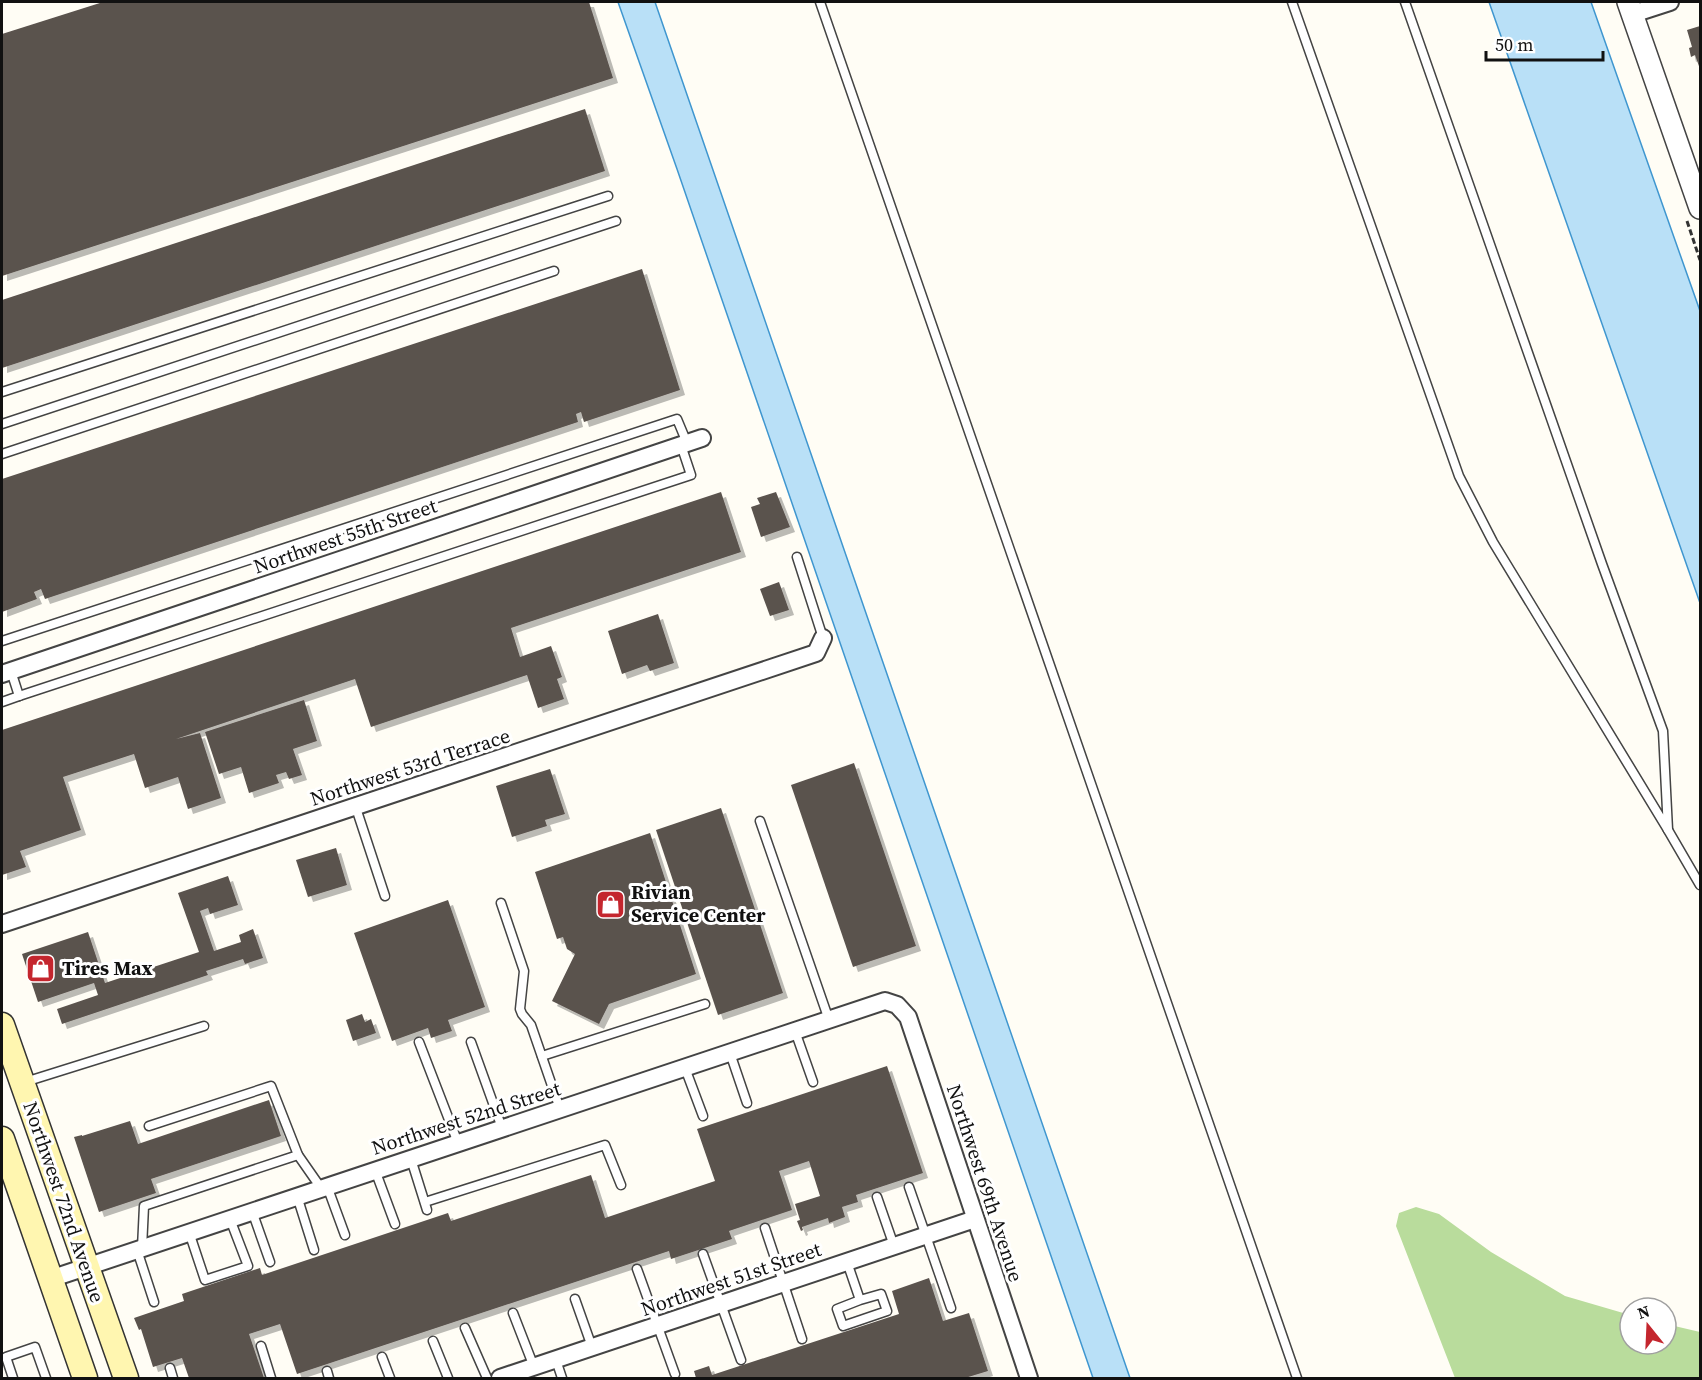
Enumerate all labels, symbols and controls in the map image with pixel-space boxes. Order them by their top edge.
scale bar [1486,24,1603,62]
text: 50 m [1495,32,1533,57]
street label: Northwest 55th Street [250,491,441,580]
street label: Northwest 53rd Terrace [306,721,514,813]
place label: Rivian Service Center [631,878,766,929]
shop icon: Rivian Service Center [594,888,626,920]
shop icon: Tires Max [25,952,57,984]
place label: Tires Max [62,954,153,982]
street label: Northwest 52nd Street [368,1074,564,1162]
street label: Northwest 69th Avenue [940,1081,1030,1285]
street label: Northwest 72nd Avenue [16,1098,112,1306]
street label: Northwest 51st Street [637,1235,825,1323]
north arrow [1618,1296,1678,1356]
text: N [1634,1299,1653,1324]

